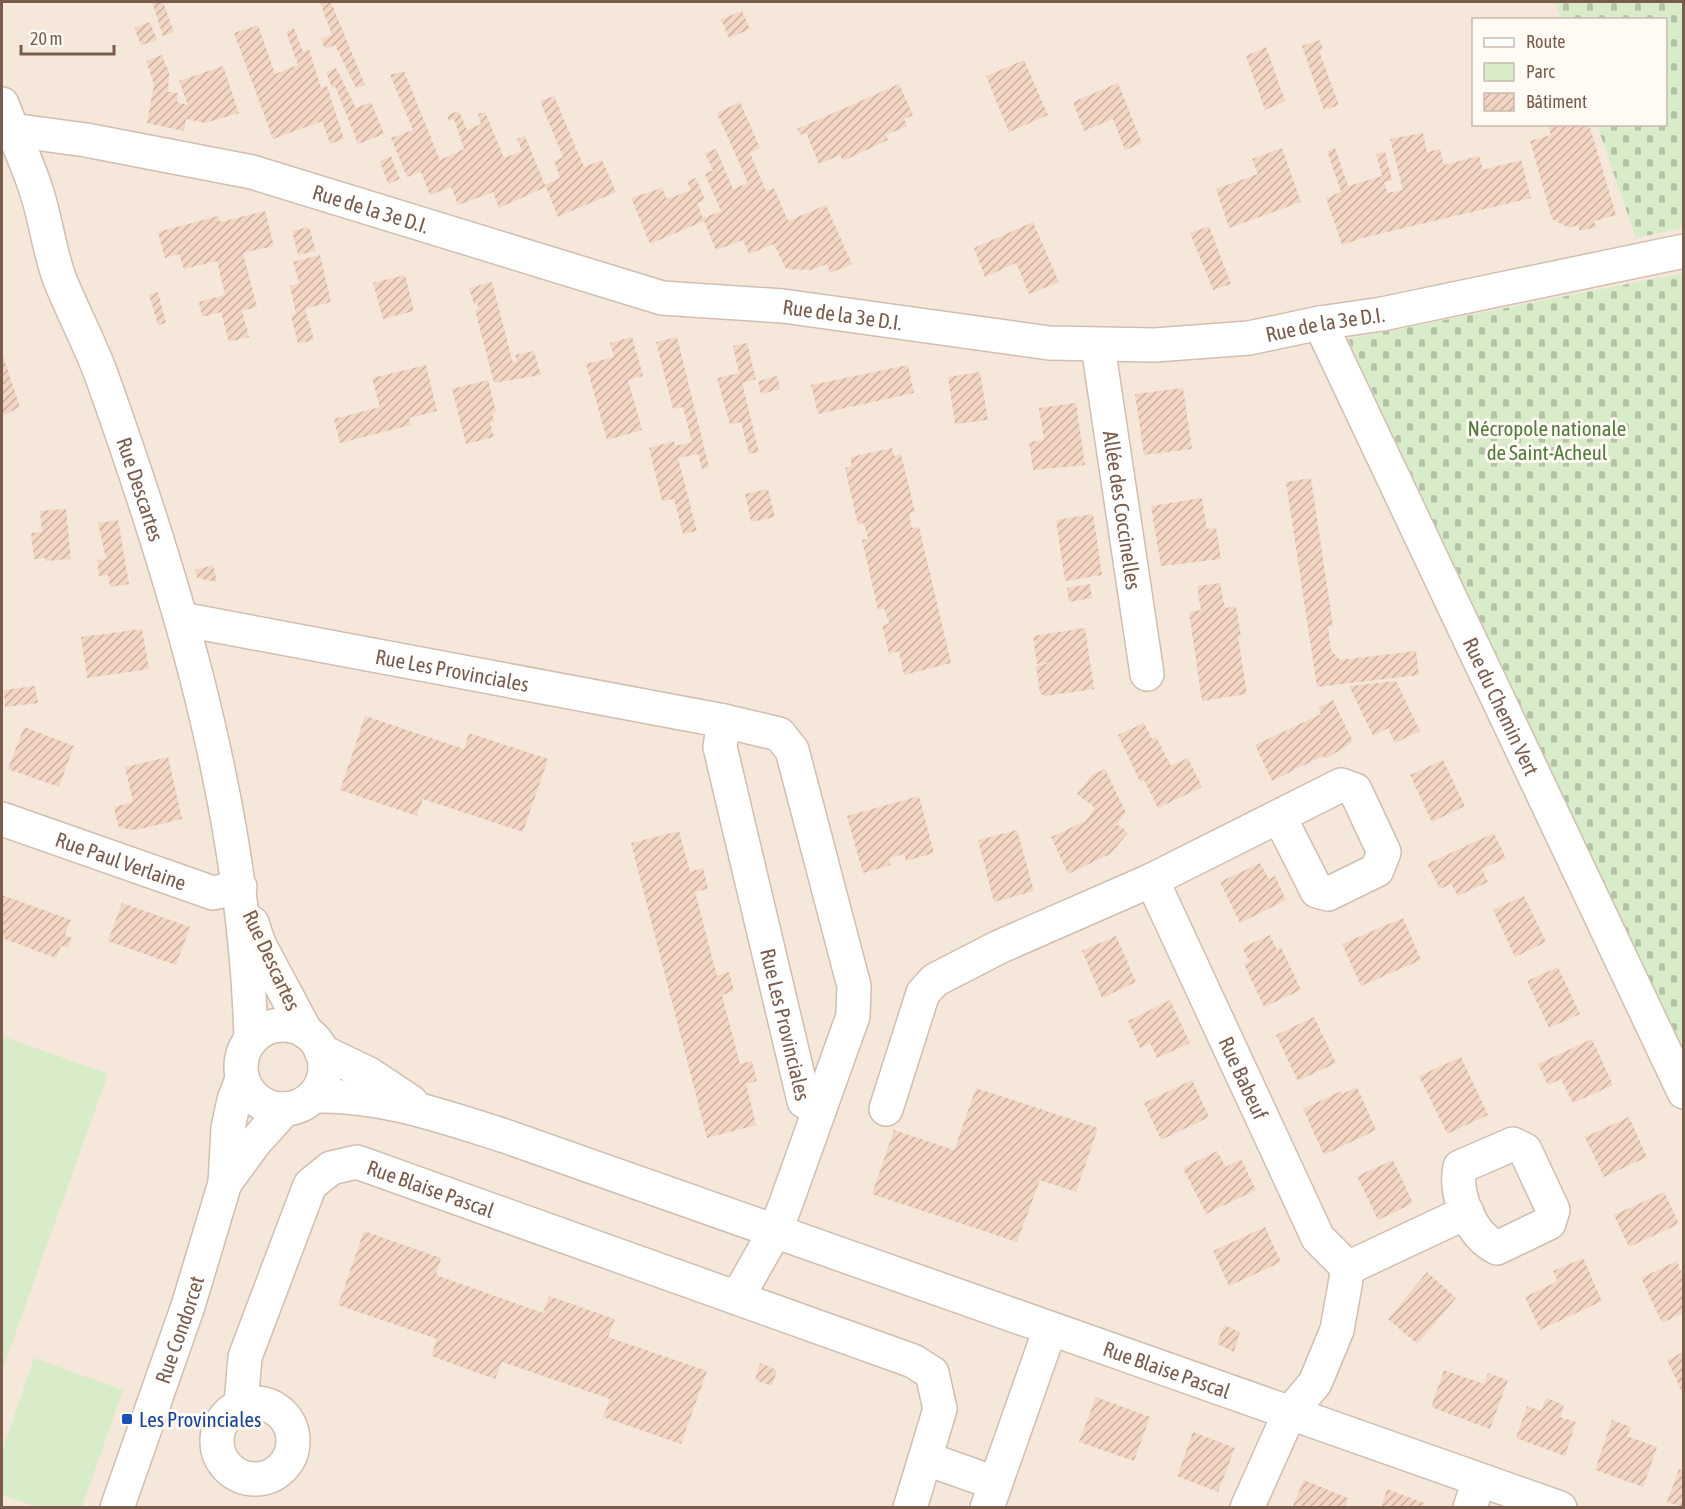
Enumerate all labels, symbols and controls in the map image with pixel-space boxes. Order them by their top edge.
scale bar [21,18,114,56]
legend [1472,18,1667,126]
text: 20 m [30,28,62,49]
text: Route [1526,31,1565,52]
text: Parc [1526,61,1555,82]
text: Bâtiment [1526,91,1587,112]
street label: Rue de la 3e D.I. [310,179,432,238]
street label: Rue de la 3e D.I. [781,294,904,334]
street label: Rue de la 3e D.I. [1263,302,1387,346]
park label: Nécropole nationale de Saint-Acheul [1468,416,1626,464]
street label: Allée des Coccinelles [1099,429,1146,591]
street label: Rue Descartes [112,434,169,544]
street label: Rue du Chemin Vert [1459,633,1544,779]
street label: Rue Les Provinciales [374,644,531,696]
street label: Rue Paul Verlaine [52,827,189,895]
street label: Rue Descartes [238,906,306,1014]
street label: Rue Les Provinciales [756,946,815,1103]
street label: Rue Babeuf [1214,1033,1273,1123]
street label: Rue Blaise Pascal [364,1155,498,1222]
street label: Rue Condorcet [150,1273,208,1387]
street label: Rue Blaise Pascal [1100,1336,1234,1403]
place label: Les Provinciales [139,1407,261,1431]
marker: Les Provinciales [120,1412,134,1426]

